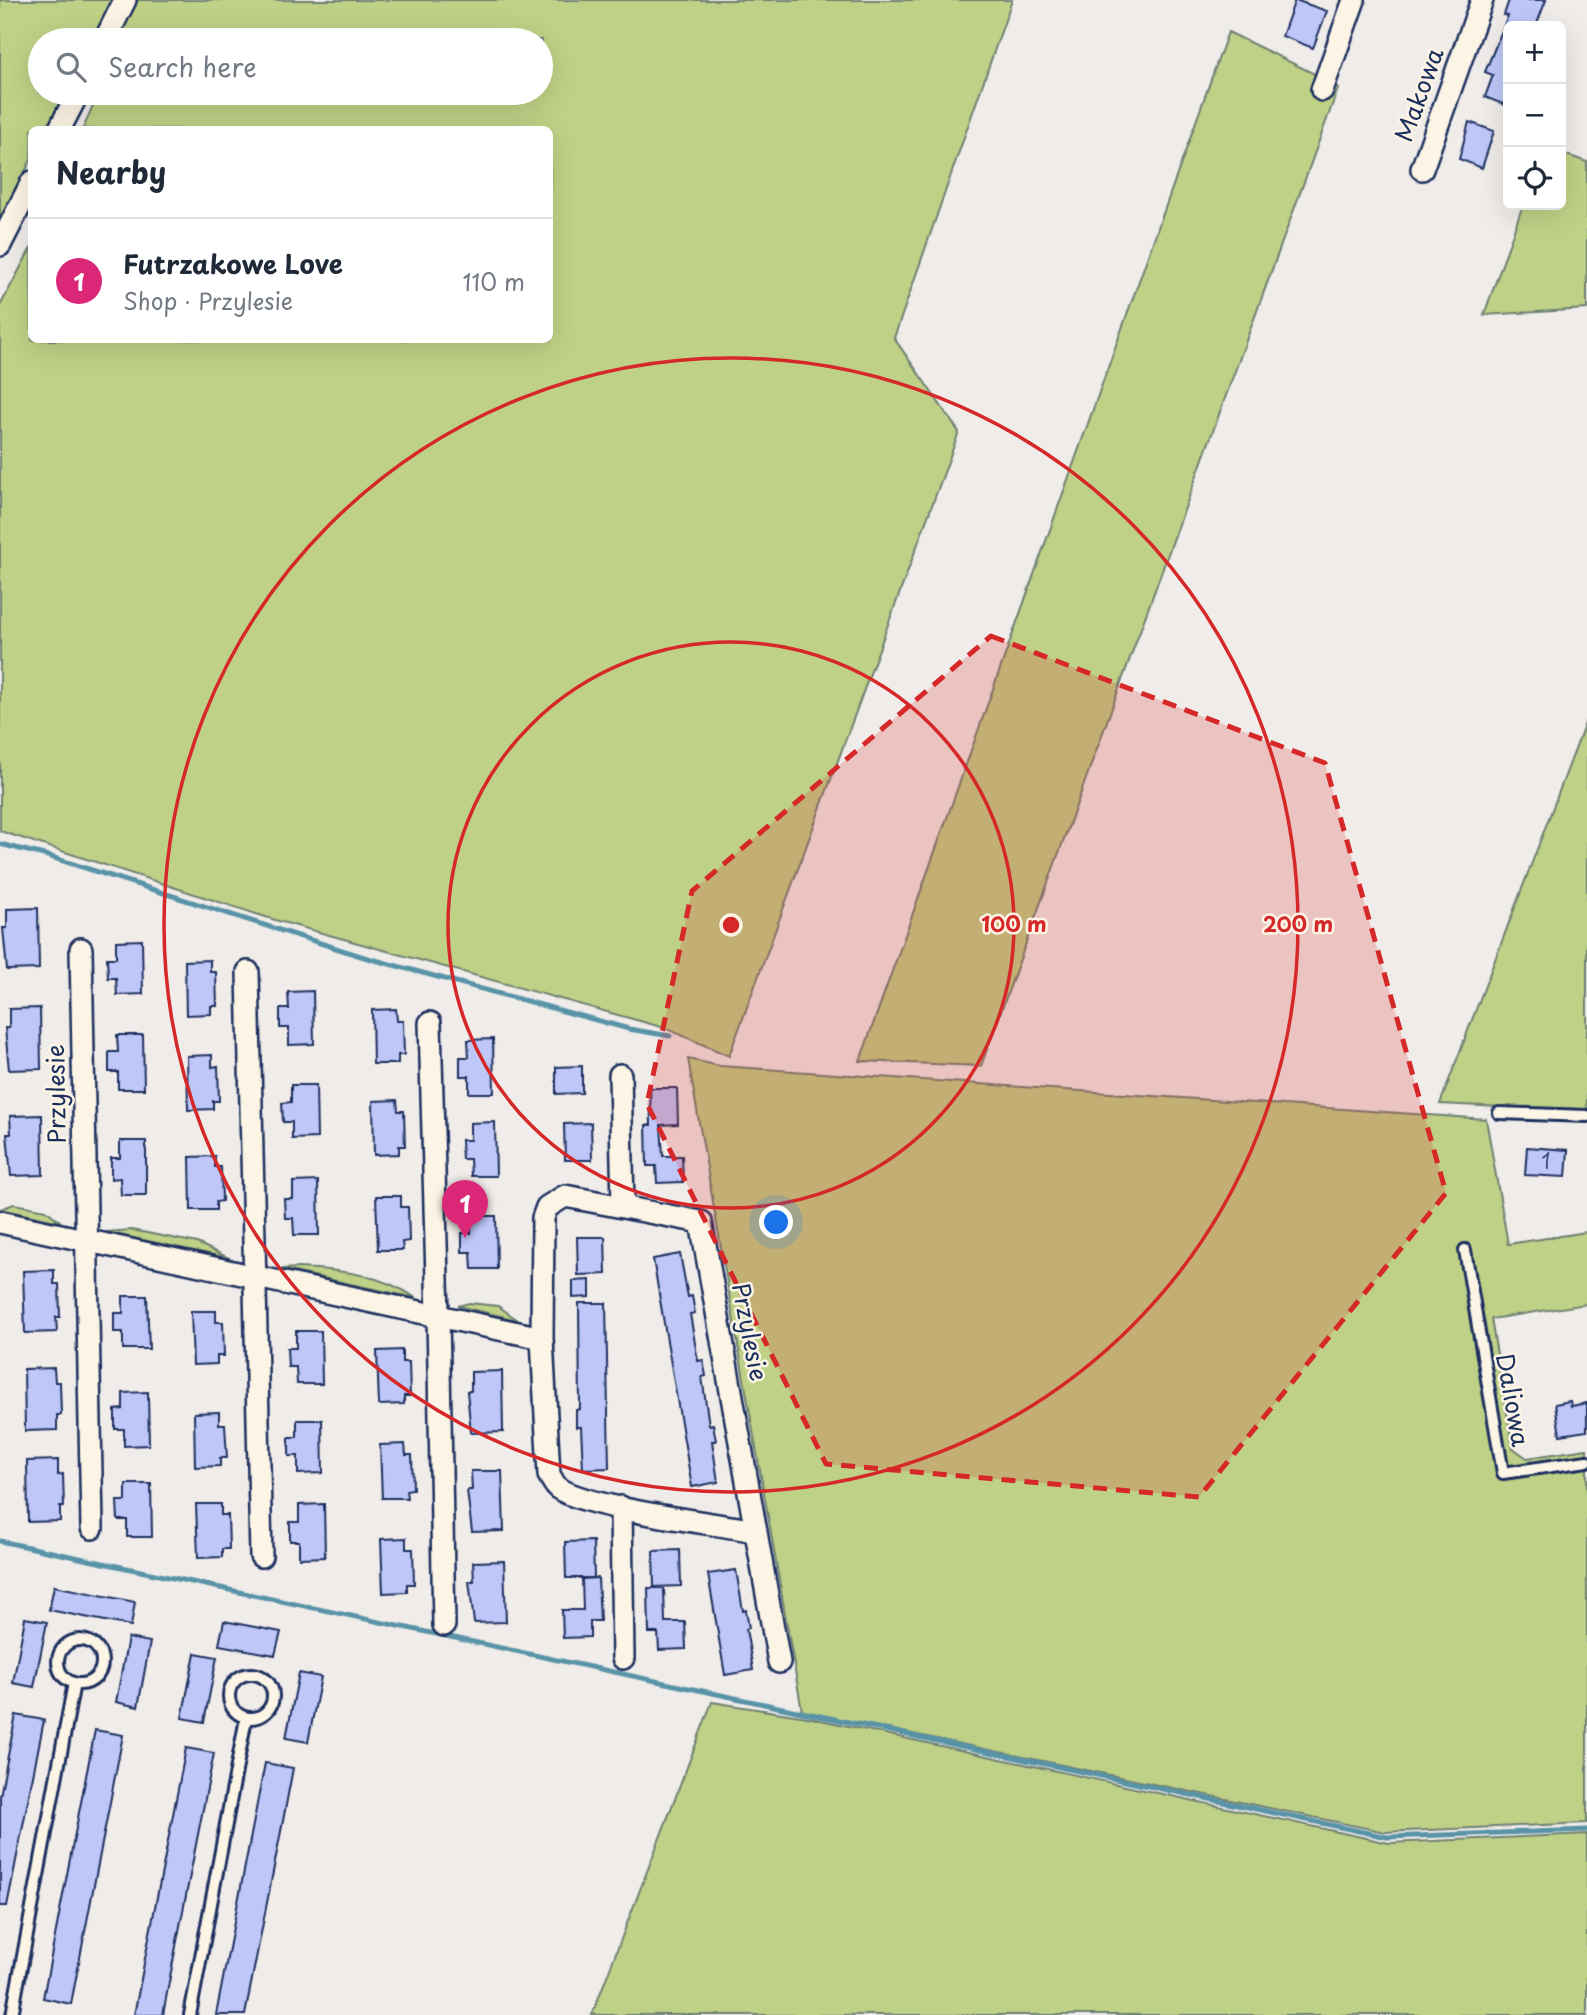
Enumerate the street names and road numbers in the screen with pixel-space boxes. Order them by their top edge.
street label: Makowa [1385,42,1452,146]
street label: Przylesie [36,1044,74,1144]
street label: Przylesie [724,1280,778,1384]
street label: Daliowa [1488,1350,1540,1449]

